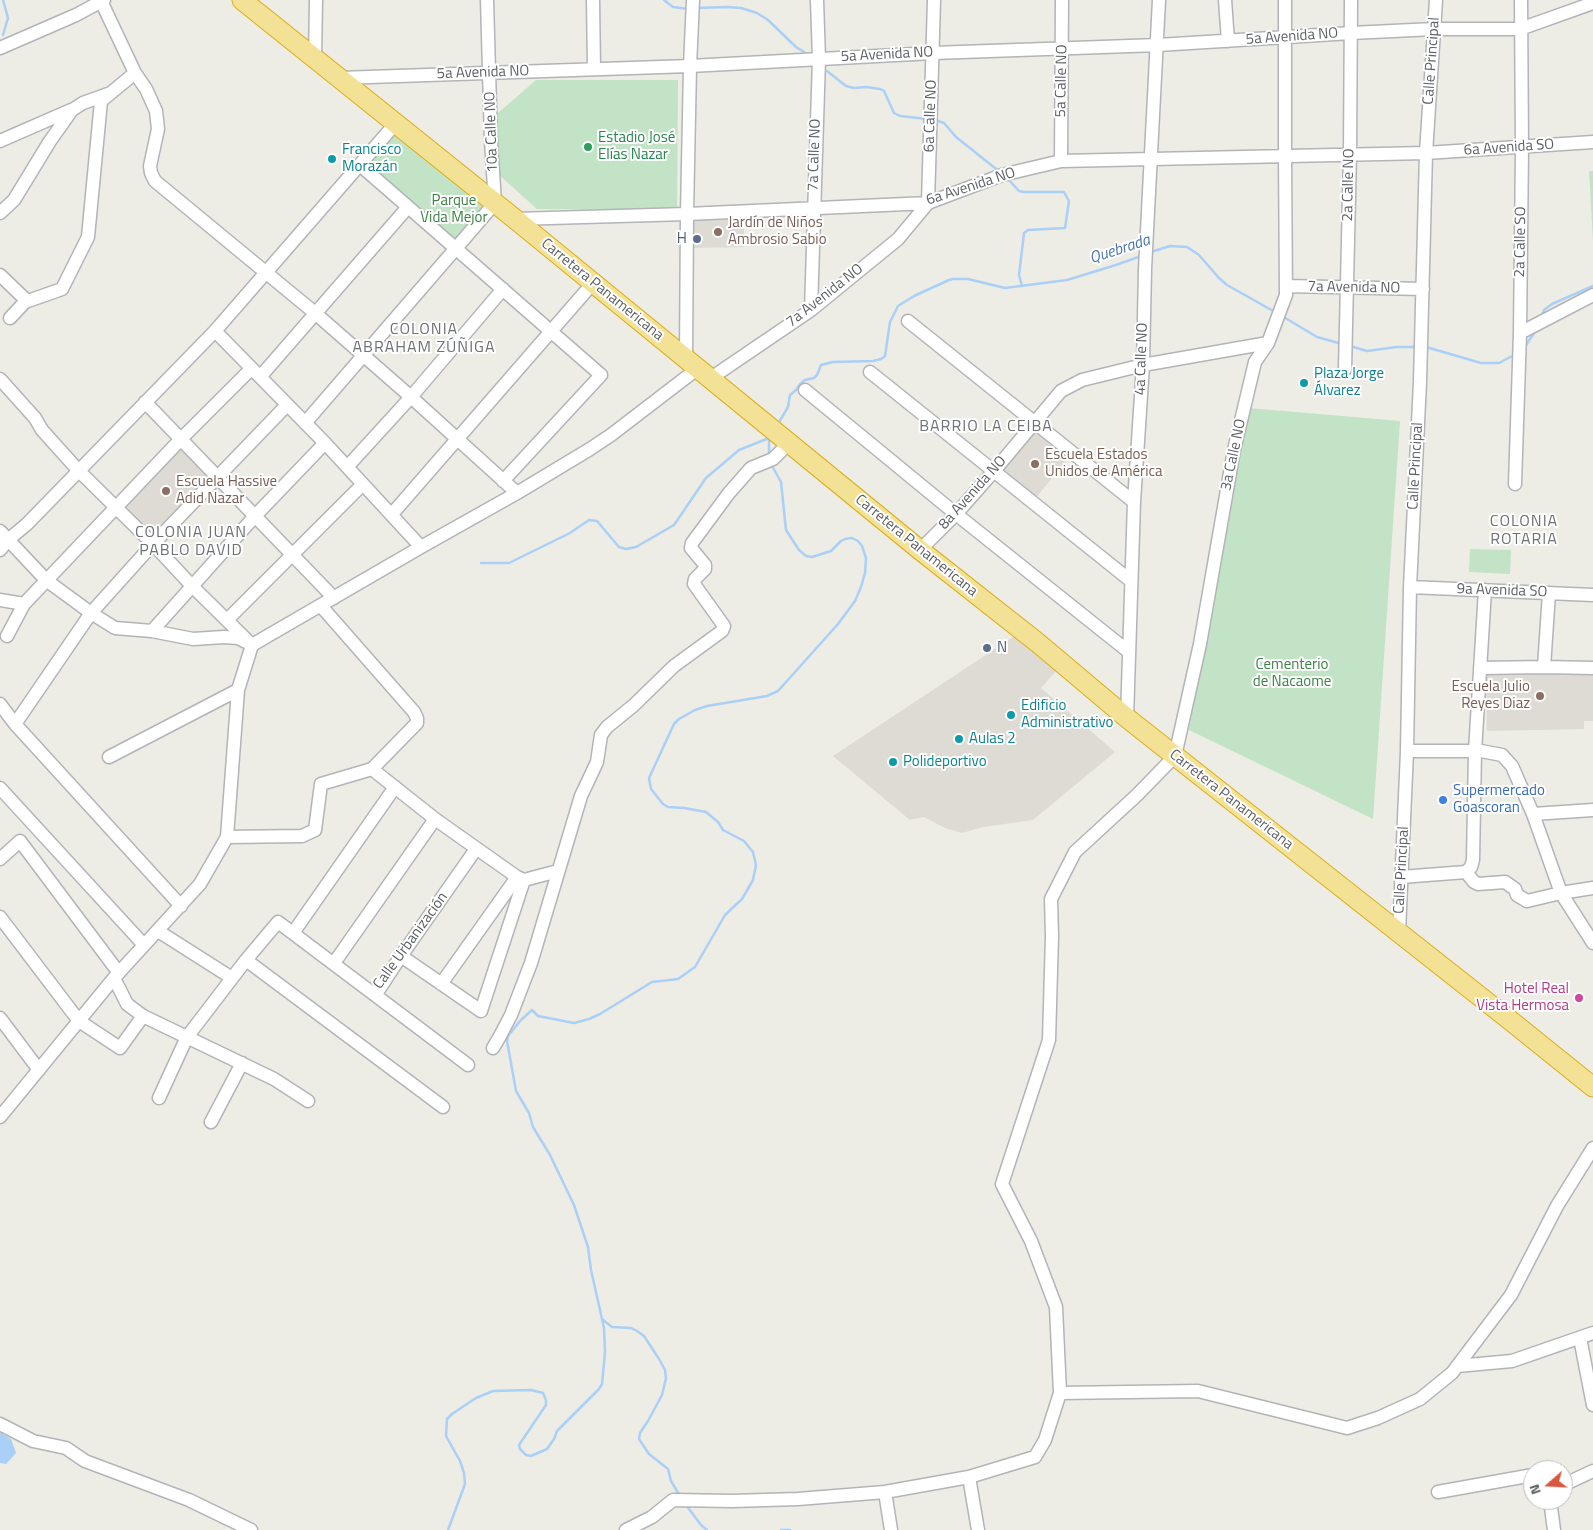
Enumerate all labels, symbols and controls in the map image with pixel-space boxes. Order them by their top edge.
street label: Calle Principal [1420,17,1444,105]
street label: 5a Avenida NO [1245,25,1339,49]
street label: 5a Avenida NO [840,44,934,66]
street label: 5a Calle NO [1052,44,1072,118]
street label: 5a Avenida NO [436,62,530,84]
street label: 6a Calle NO [921,79,941,153]
street label: 10a Calle NO [482,91,502,173]
street label: 7a Calle NO [805,118,825,192]
place label: Estadio José Elías Nazar [598,129,675,164]
street label: 6a Avenida SO [1463,136,1555,160]
place label: Francisco Morazán [342,141,402,176]
marker: Estadio José Elías Nazar [582,141,594,153]
street label: 2a Calle NO [1339,148,1359,222]
marker: Francisco Morazán [326,153,338,165]
street label: 6a Avenida NO [924,164,1018,210]
park label: Parque Vida Mejor [420,192,488,227]
street label: 2a Calle SO [1511,206,1531,278]
place label: Jardín de Niños Ambrosio Sabio [728,214,827,249]
marker: Jardín de Niños Ambrosio Sabio [712,226,724,238]
place label: H [677,230,687,248]
water label: Quebrada [1087,231,1153,269]
marker: H [691,233,703,245]
street label: Carretera Panamericana [537,235,667,345]
street label: 7a Avenida NO [783,260,867,332]
street label: 7a Avenida NO [1308,278,1400,298]
district label: COLONIA ABRAHAM ZÚÑIGA [351,320,497,358]
street label: 4a Calle NO [1132,322,1152,396]
place label: Plaza Jorge Álvarez [1314,365,1384,400]
marker: Plaza Jorge Álvarez [1298,377,1310,389]
district label: BARRIO LA CEIBA [917,417,1055,437]
street label: 3a Calle NO [1218,418,1250,492]
street label: Calle Principal [1405,422,1427,510]
place label: Escuela Estados Unidos de América [1045,446,1163,481]
street label: 8a Avenida NO [935,453,1011,533]
marker: Escuela Estados Unidos de América [1029,458,1041,470]
place label: Escuela Hassive Adid Nazar [176,473,277,508]
marker: Escuela Hassive Adid Nazar [160,485,172,497]
street label: Carretera Panamericana [851,491,981,601]
district label: COLONIA ROTARIA [1489,512,1559,550]
district label: COLONIA JUAN PABLO DAVID [134,523,248,561]
street label: 9a Avenida SO [1456,580,1548,602]
place label: N [997,639,1007,657]
marker: N [981,642,993,654]
park label: Cementerio de Nacaome [1253,656,1331,691]
place label: Escuela Julio Reyes Diaz [1451,678,1530,713]
marker: Escuela Julio Reyes Diaz [1534,690,1546,702]
place label: Edificio Administrativo [1021,697,1113,732]
marker: Edificio Administrativo [1005,709,1017,721]
place label: Aulas 2 [969,730,1016,748]
marker: Aulas 2 [953,733,965,745]
street label: Carretera Panamericana [1165,746,1297,854]
place label: Polideportivo [903,753,987,771]
marker: Polideportivo [887,756,899,768]
place label: Supermercado Goascoran [1453,782,1545,817]
marker: Supermercado Goascoran [1437,794,1449,806]
street label: Calle Principal [1391,826,1413,914]
street label: Calle Urbanización [370,889,452,993]
place label: Hotel Real Vista Hermosa [1476,980,1569,1015]
marker: Hotel Real Vista Hermosa [1573,992,1585,1004]
north arrow [1523,1460,1573,1510]
text: N [1523,1482,1546,1498]

